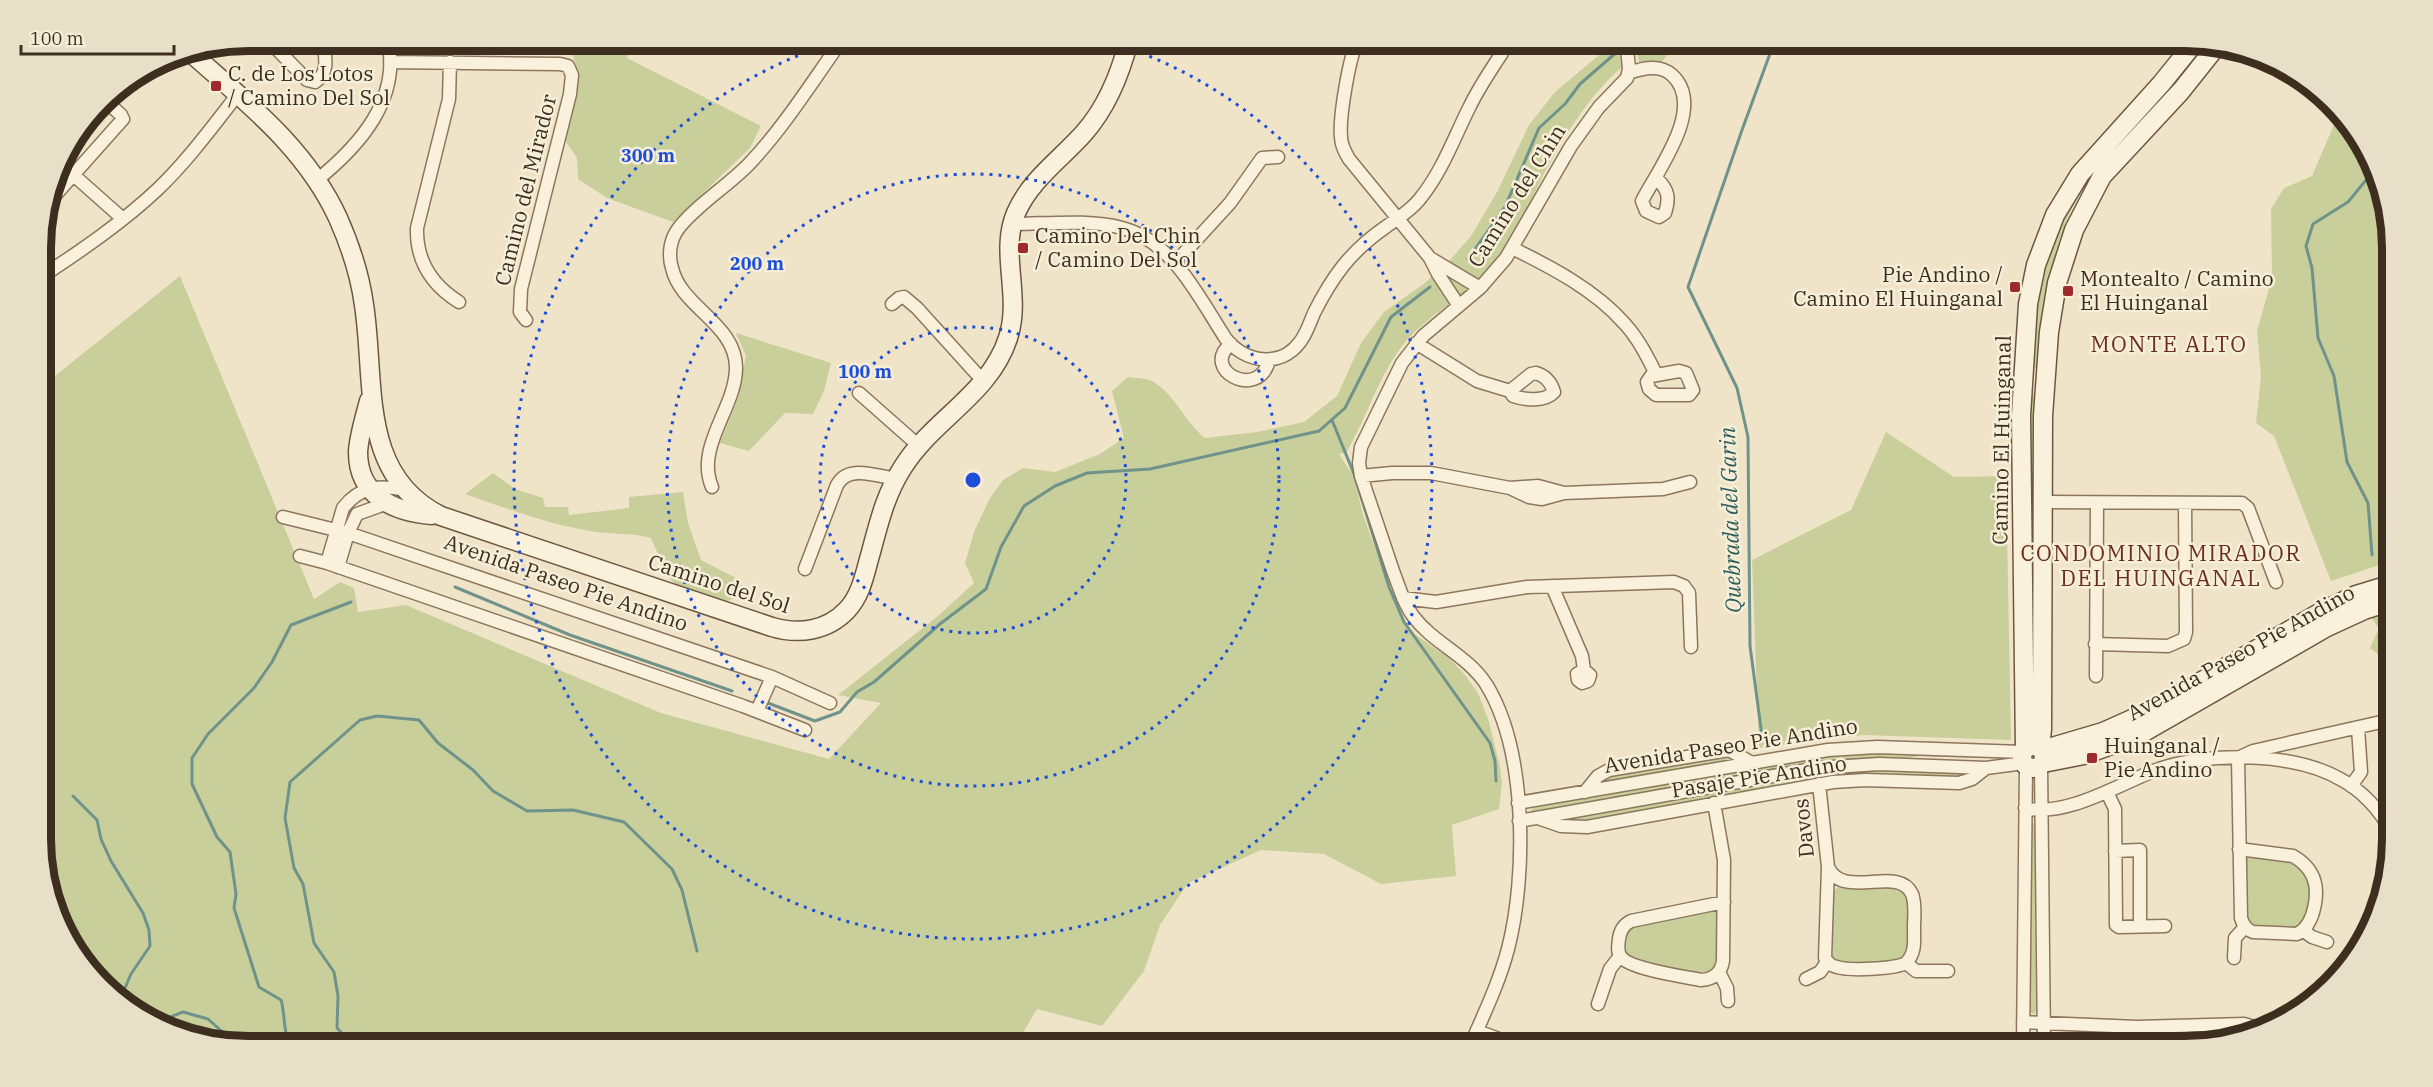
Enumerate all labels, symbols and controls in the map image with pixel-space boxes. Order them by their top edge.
scale bar [21,18,174,56]
text: 100 m [30,27,84,50]
place label: C. de Los Lotos / Camino Del Sol [228,59,390,111]
marker: C. de Los Lotos / Camino Del Sol [209,79,223,93]
street label: Camino del Mirador [488,90,563,288]
street label: Camino del Chin [1461,119,1571,272]
text: 300 m [621,144,676,167]
place label: Camino Del Chin / Camino Del Sol [1035,221,1201,273]
marker: Camino Del Chin / Camino Del Sol [1016,241,1030,255]
text: 200 m [730,252,785,275]
place label: Pie Andino / Camino El Huinganal [1793,260,2003,312]
place label: Montealto / Camino El Huinganal [2080,264,2274,316]
marker: Pie Andino / Camino El Huinganal [2008,280,2022,294]
marker: Montealto / Camino El Huinganal [2061,284,2075,298]
district label: MONTE ALTO [2090,329,2248,358]
street label: Camino El Huinganal [1985,335,2017,545]
text: 100 m [838,360,893,383]
water label: Quebrada del Garin [1712,426,1747,614]
centre of rings [963,470,983,490]
street label: Avenida Paseo Pie Andino [441,527,692,637]
district label: CONDOMINIO MIRADOR DEL HUINGANAL [2021,538,2301,592]
street label: Camino del Sol [645,547,794,619]
street label: Avenida Paseo Pie Andino [2122,578,2359,726]
street label: Avenida Paseo Pie Andino [1602,711,1860,779]
place label: Huinganal / Pie Andino [2104,731,2220,783]
street label: Pasaje Pie Andino [1669,748,1848,804]
marker: Huinganal / Pie Andino [2085,751,2099,765]
street label: Davos [1786,797,1820,859]

